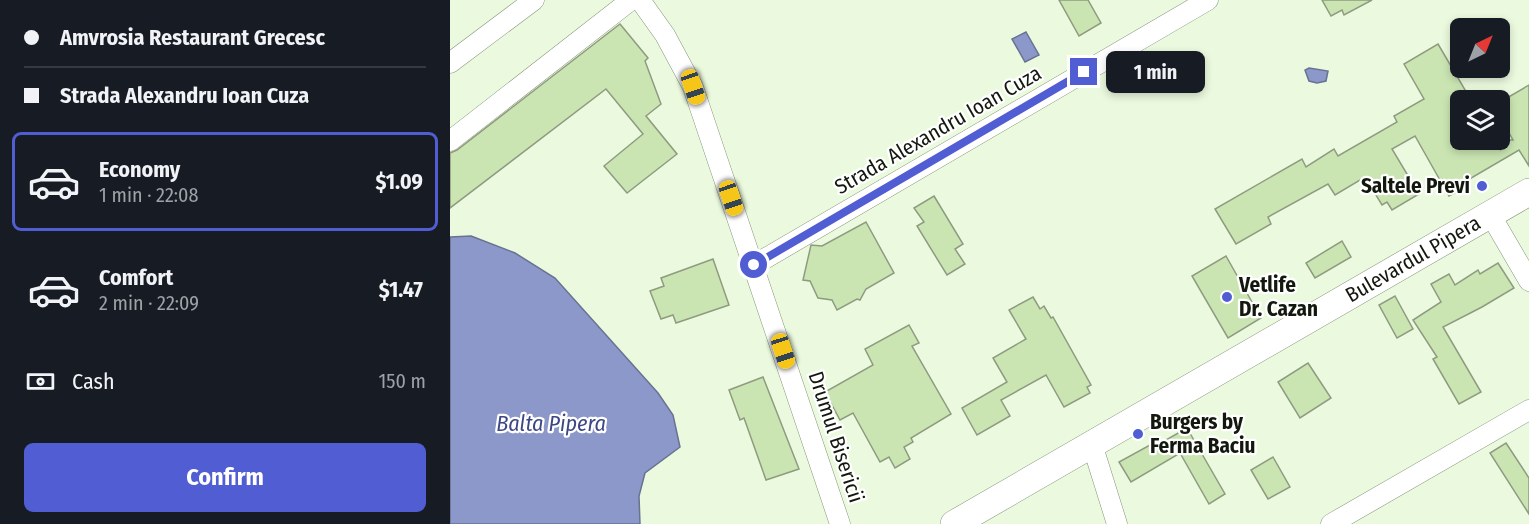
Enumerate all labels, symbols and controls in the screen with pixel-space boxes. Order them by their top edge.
north arrow [1450,18,1510,78]
map controls [1450,18,1510,150]
text: Amvrosia Restaurant Grecesc [60,24,325,51]
callout: 1 min [1105,51,1204,93]
route end [1070,58,1097,85]
street label: Strada Alexandru Ioan Cuza [830,60,1046,200]
text: 1 min [1134,60,1177,84]
car [679,67,707,107]
text: Strada Alexandru Ioan Cuza [60,82,309,109]
button: layers [1450,90,1510,150]
icon: car [27,155,81,209]
text: Economy [99,156,180,183]
text: $1.09 [376,168,423,195]
place label: Saltele Previ [1361,173,1470,199]
car [717,178,745,218]
marker: Saltele Previ [1475,179,1489,193]
text: 1 min · 22:08 [99,183,198,207]
street label: Bulevardul Pipera [1341,210,1485,308]
route start [740,251,767,278]
icon: car [27,263,81,317]
text: Comfort [99,264,173,291]
place label: Vetlife Dr. Cazan [1238,272,1318,322]
text: $1.47 [379,276,423,303]
marker: Vetlife Dr. Cazan [1220,290,1234,304]
text: 2 min · 22:09 [99,291,199,315]
car [769,331,797,371]
icon: cash [24,365,57,398]
text: Cash [72,368,115,395]
street label: Drumul Bisericii [803,368,869,506]
text: 150 m [379,369,426,393]
place label: Burgers by Ferma Baciu [1150,409,1255,459]
water label: Balta Pipera [496,410,606,437]
marker: Burgers by Ferma Baciu [1131,427,1145,441]
button: Confirm [24,443,426,512]

